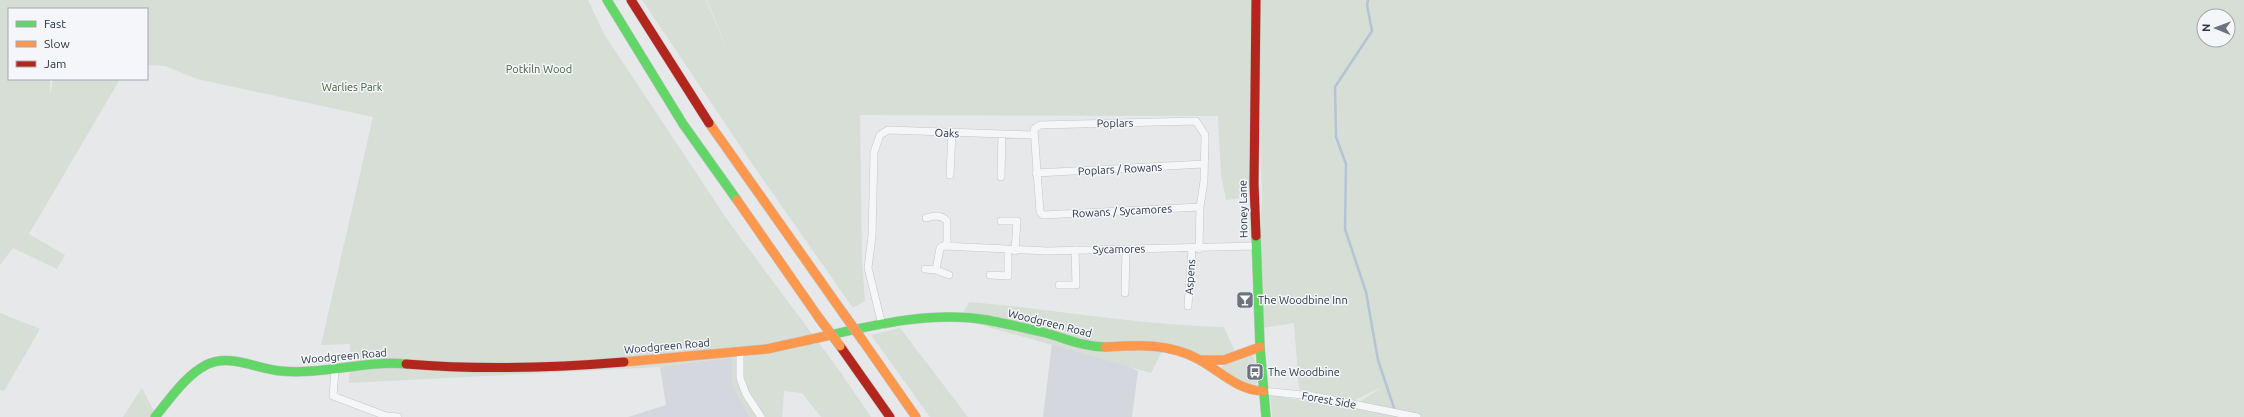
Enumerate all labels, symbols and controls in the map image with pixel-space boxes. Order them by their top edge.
legend [8,8,148,80]
north arrow [2196,8,2236,48]
text: Fast [44,17,66,30]
text: N [2200,24,2212,32]
text: Slow [44,37,70,50]
text: Jam [44,57,66,70]
park label: Potkiln Wood [506,63,572,75]
park label: Warlies Park [322,81,383,93]
street label: Poplars [1096,117,1134,129]
street label: Oaks [935,127,960,139]
street label: Poplars / Rowans [1078,161,1163,177]
street label: Honey Lane [1236,180,1250,238]
street label: Rowans / Sycamores [1072,202,1173,220]
street label: Sycamores [1093,243,1146,255]
street label: Aspens [1183,259,1197,295]
bar icon: The Woodbine Inn [1235,290,1255,310]
place label: The Woodbine Inn [1258,294,1348,306]
street label: Woodgreen Road [1007,307,1093,339]
street label: Woodgreen Road [624,336,710,356]
street label: Woodgreen Road [301,346,387,366]
bus stop icon: The Woodbine [1245,362,1265,382]
place label: The Woodbine [1268,366,1340,378]
street label: Forest Side [1301,389,1357,411]

